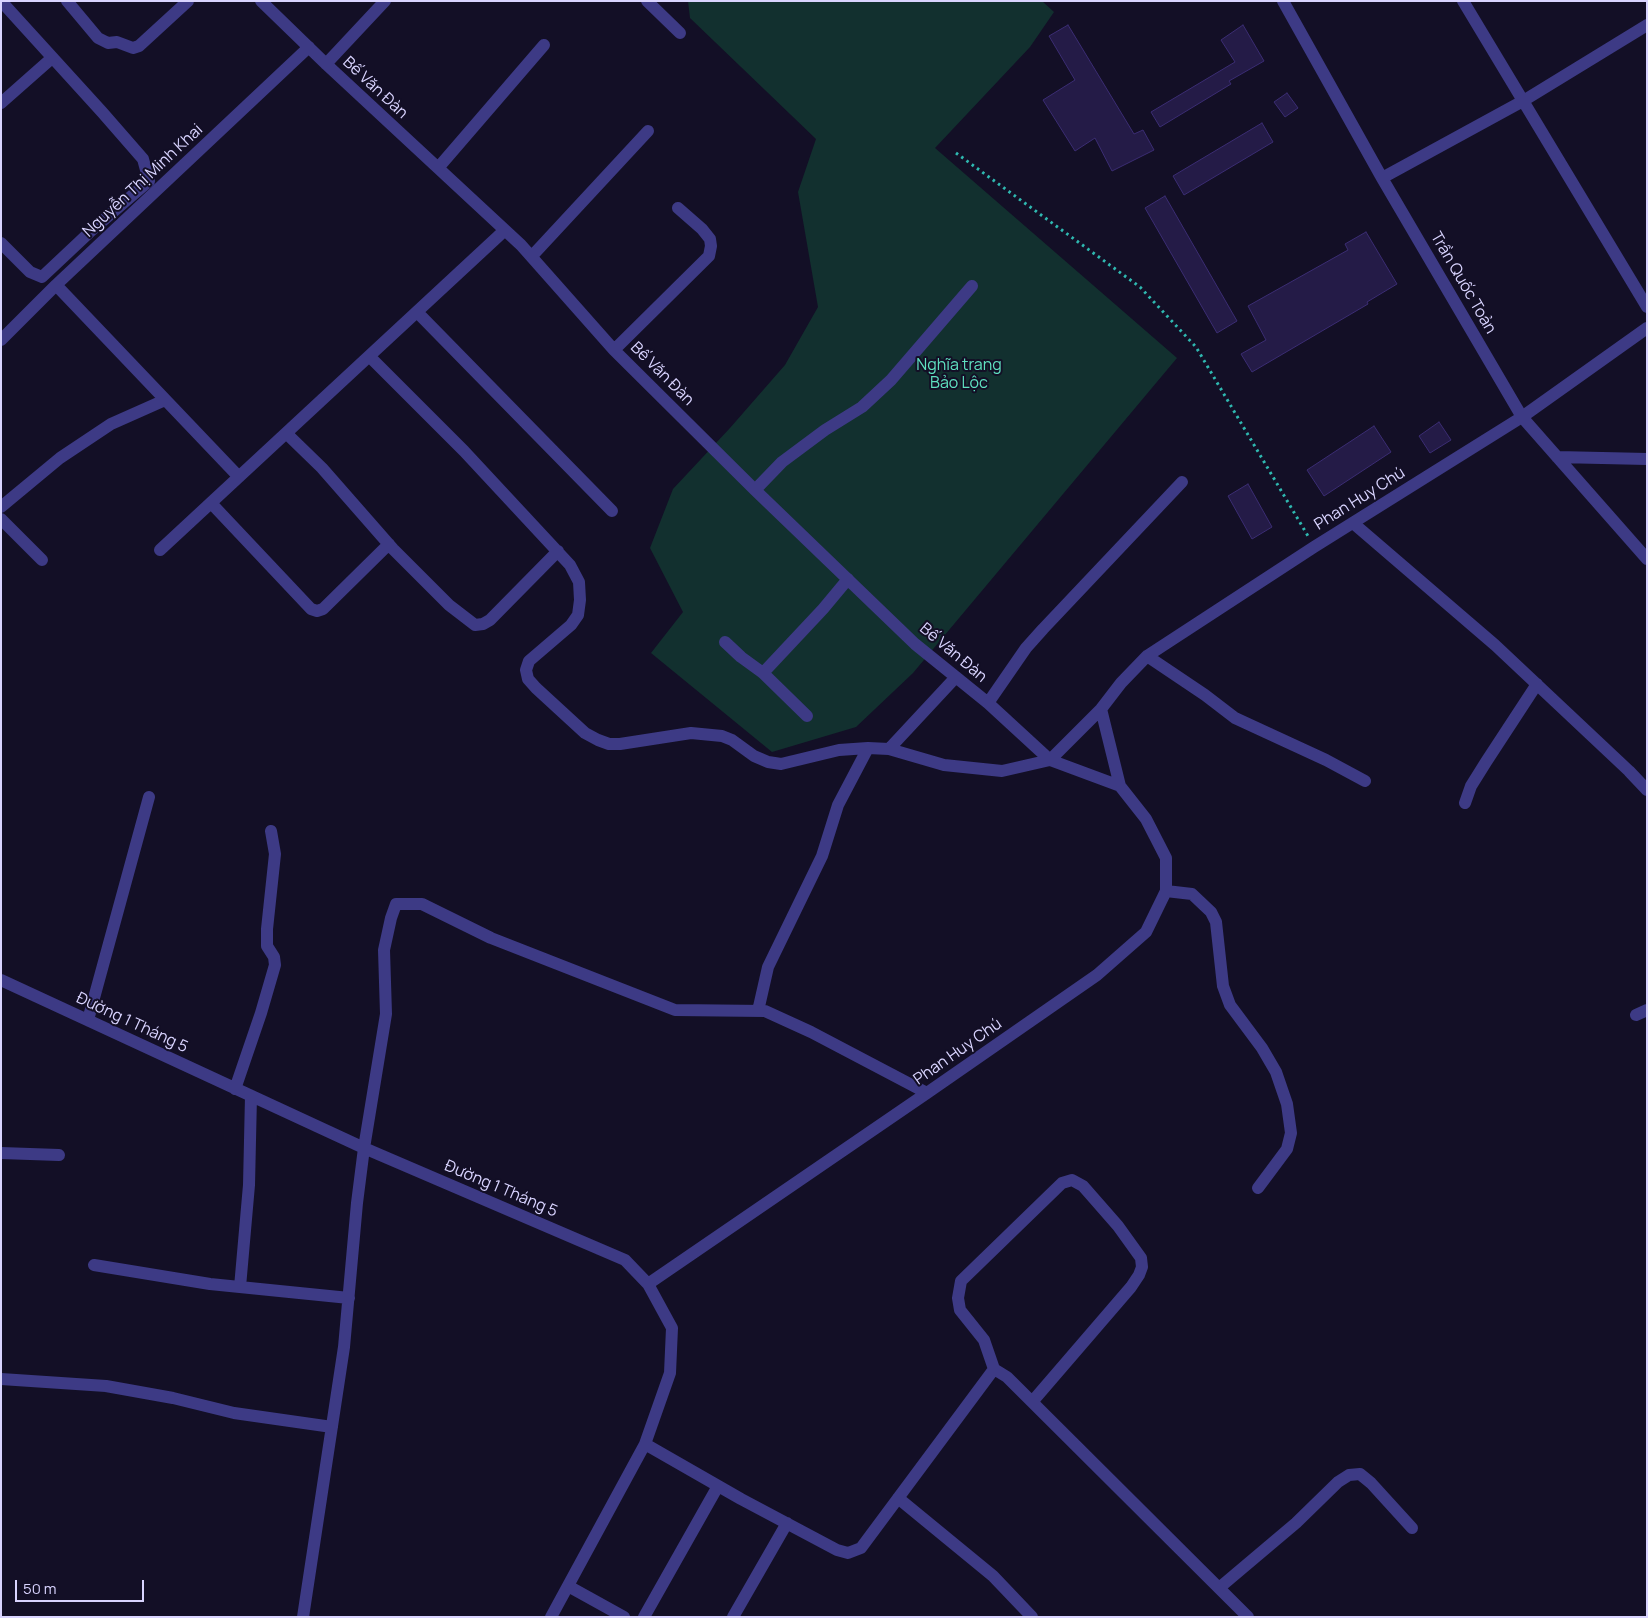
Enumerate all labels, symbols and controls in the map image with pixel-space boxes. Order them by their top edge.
street label: Bế Văn Đàn [338,53,412,123]
street label: Nguyễn Thị Minh Khai [79,120,207,242]
street label: Trần Quốc Toản [1426,229,1500,337]
street label: Bế Văn Đàn [626,338,698,410]
park label: Nghĩa trang Bảo Lộc [916,356,1002,394]
street label: Phan Huy Chú [1311,463,1409,535]
street label: Bế Văn Đàn [915,619,991,687]
street label: Đường 1 Tháng 5 [73,989,191,1057]
street label: Phan Huy Chú [910,1015,1006,1089]
street label: Đường 1 Tháng 5 [442,1157,560,1221]
scale bar [18,1570,146,1602]
text: 50 m [23,1578,57,1599]

